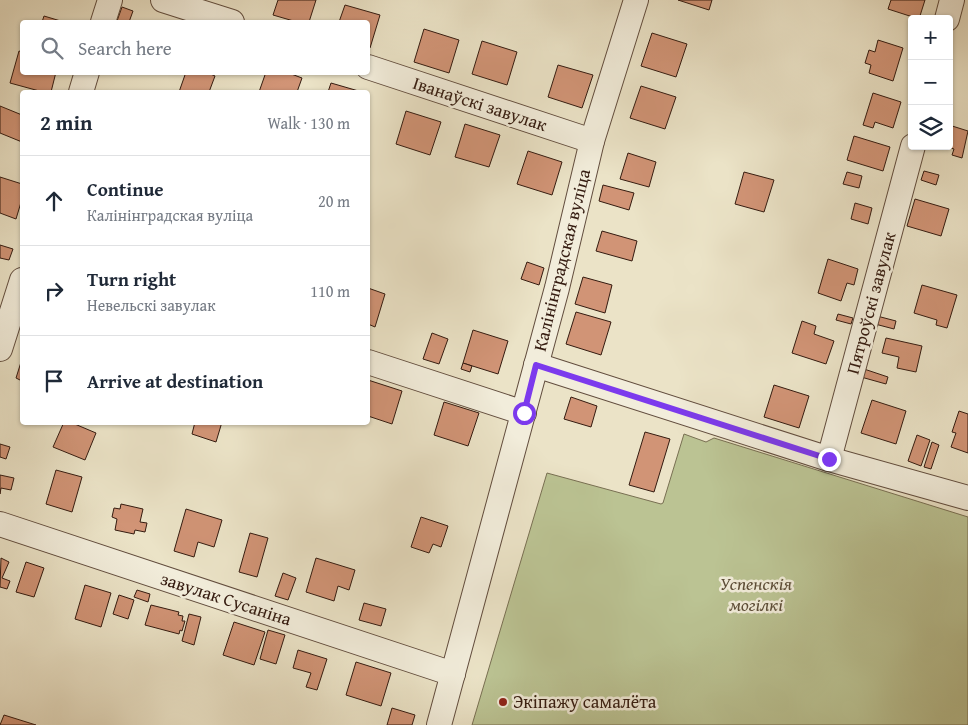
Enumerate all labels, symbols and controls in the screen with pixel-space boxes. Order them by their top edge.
map controls [908,15,953,150]
button: + [908,15,953,60]
search box [20,20,370,75]
icon: search [38,34,66,62]
text: Search here [78,34,172,62]
button: − [908,60,953,105]
street label: Іванаўскі завулак [410,69,551,138]
button: layers [908,105,953,150]
text: 2 min [40,107,92,138]
text: Walk · 130 m [267,111,350,135]
street label: Калінінградская вуліца [526,165,597,354]
text: Continue [87,175,164,203]
icon: ahead [40,187,68,215]
text: 20 m [318,189,350,213]
text: Калінінградская вуліца [87,203,253,227]
street label: Пятроўскі завулак [839,228,903,377]
text: Turn right [87,265,176,293]
icon: right [40,277,68,305]
text: 110 m [310,279,350,303]
text: Невельскі завулак [87,293,216,317]
icon: arrive [40,367,68,395]
text: Arrive at destination [87,367,263,395]
route start [513,402,536,425]
route end [818,448,841,471]
street label: завулак Сусаніна [157,565,295,633]
park label: Успенскія могілкі [720,570,792,618]
place label: Экіпажу самалёта [513,688,657,715]
marker: Экіпажу самалёта [497,696,509,708]

